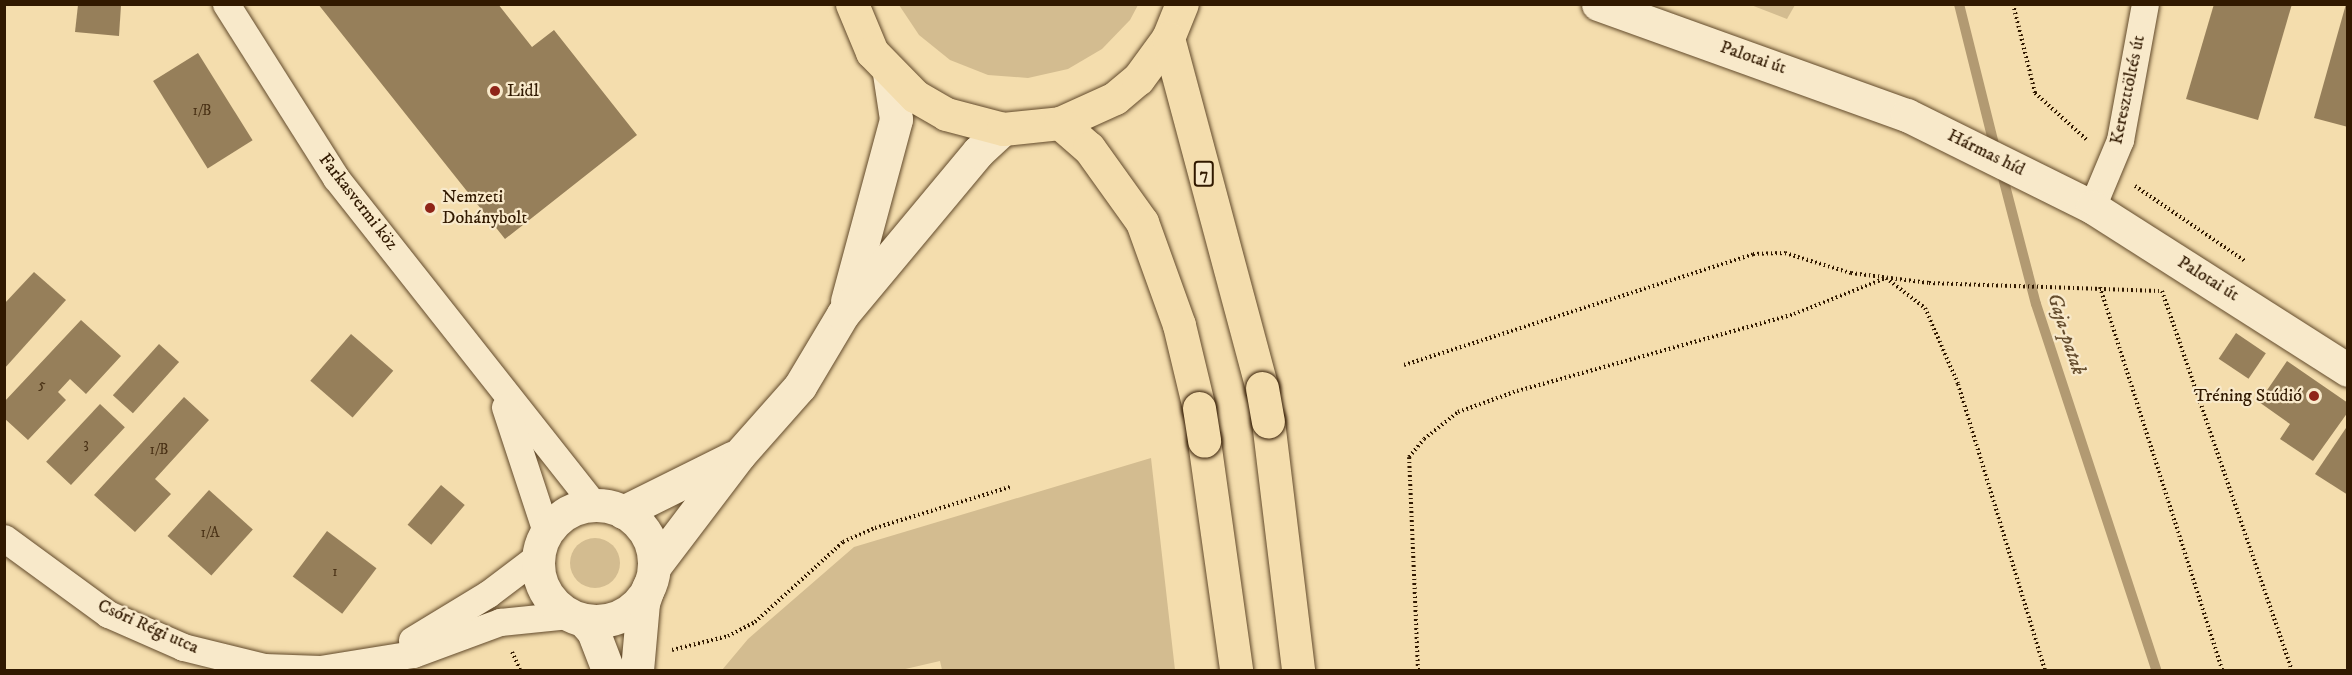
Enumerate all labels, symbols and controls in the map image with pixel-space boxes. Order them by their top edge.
street label: Kereszttöltés út [2106,33,2150,147]
street label: Palotai út [1717,37,1789,79]
place label: Lidl [507,80,539,102]
marker: Lidl [488,84,502,98]
house number: 1/B [192,102,212,120]
street label: Hármas híd [1944,125,2028,181]
street label: Farkasvermi köz [314,149,402,255]
road number: 7 [1194,161,1214,187]
place label: Nemzeti Dohánybolt [442,187,527,230]
marker: Nemzeti Dohánybolt [423,201,437,215]
street label: Palotai út [2173,252,2243,306]
water label: Gaja-patak [2042,290,2090,378]
house number: 5 [38,376,46,394]
place label: Tréning Stúdió [2194,385,2302,407]
marker: Tréning Stúdió [2307,389,2321,403]
house number: 3 [83,435,89,453]
house number: 1/B [149,441,169,459]
house number: 1/A [200,524,220,542]
house number: 1 [332,563,338,581]
street label: Csóri Régi utca [94,595,202,659]

